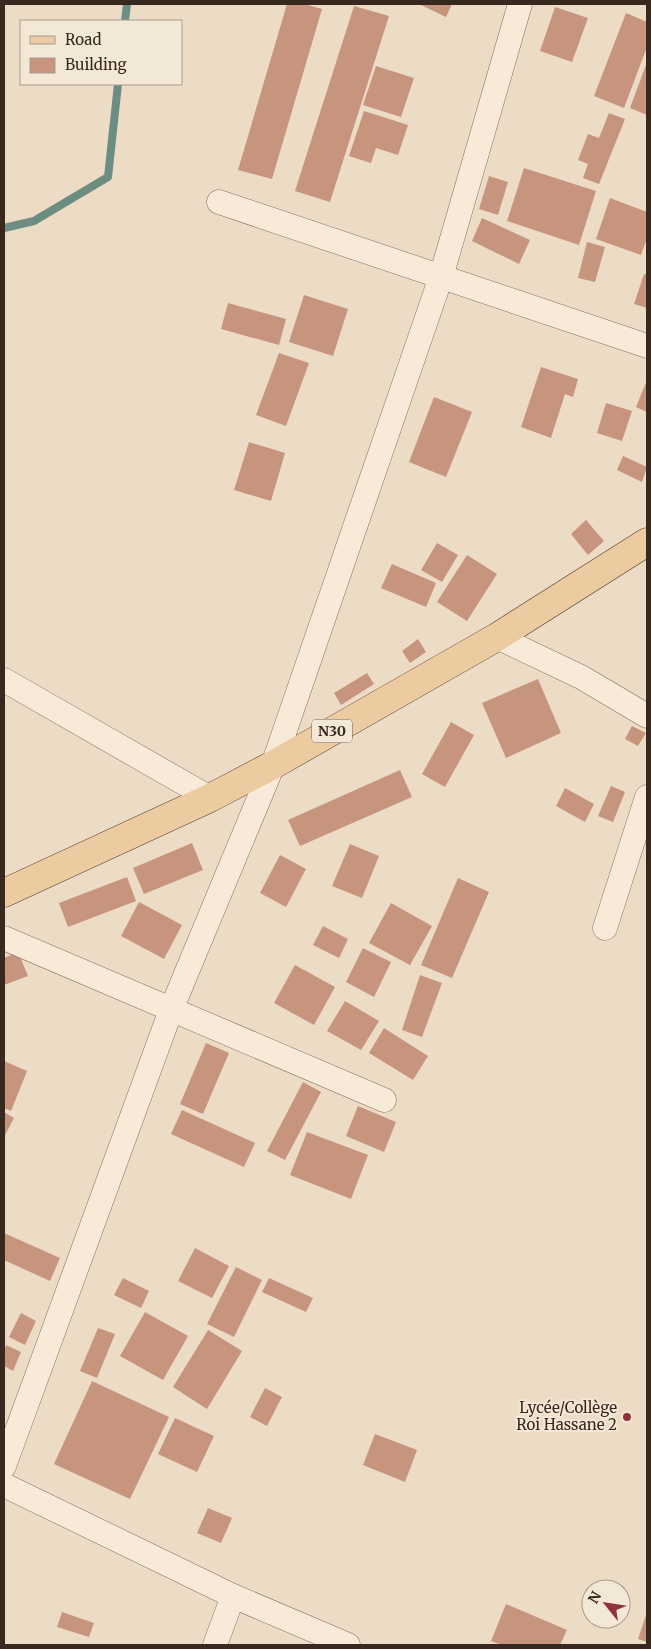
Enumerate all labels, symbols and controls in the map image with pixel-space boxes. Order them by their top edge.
legend [20,20,182,85]
text: Road [65,30,101,49]
text: Building [65,55,127,74]
road number: N30 [312,719,352,742]
place label: Lycée/Collège Roi Hassane 2 [516,1398,617,1434]
marker: Lycée/Collège Roi Hassane 2 [621,1411,633,1423]
north arrow [581,1579,631,1629]
text: N [584,1588,605,1607]

